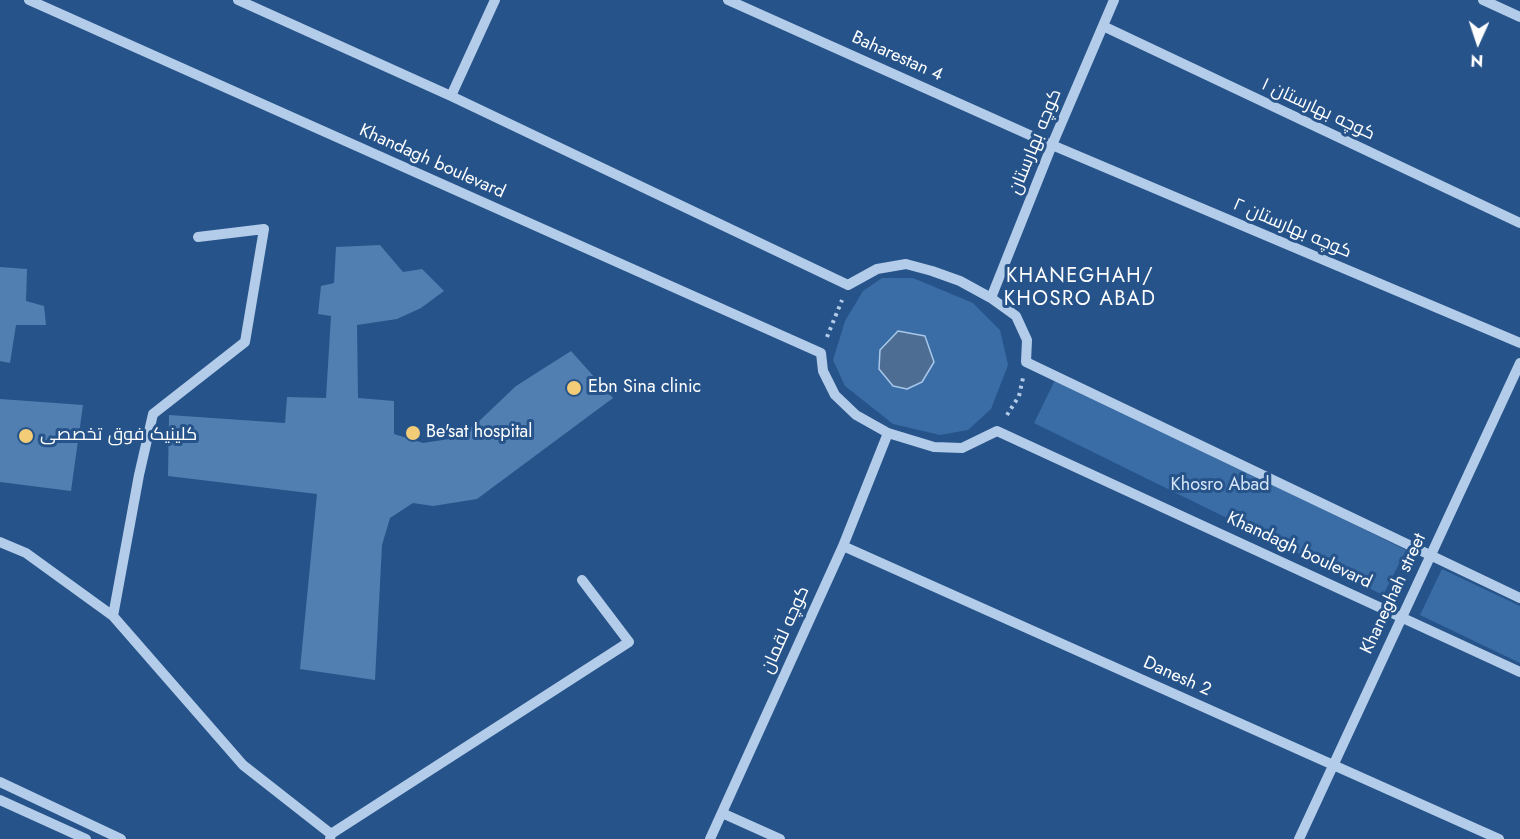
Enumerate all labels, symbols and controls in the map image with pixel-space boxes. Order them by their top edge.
north arrow [1448,12,1508,72]
street label: Baharestan 4 [848,27,946,87]
text: N [1470,49,1484,72]
street label: کوچه بهارستان ۱ [1258,74,1378,146]
street label: کوچه بهارستان [1005,86,1067,198]
street label: Khandagh boulevard [356,120,508,204]
street label: کوچه بهارستان ۲ [1230,194,1354,264]
district label: KHANEGHAH/ KHOSRO ABAD [1004,265,1156,312]
place label: Ebn Sina clinic [588,377,701,399]
marker: Ebn Sina clinic [565,379,583,397]
place label: Be'sat hospital [426,422,532,444]
marker: Be'sat hospital [404,424,422,442]
place label: کلینیک فوق تخصصی [40,425,197,447]
marker: کلینیک فوق تخصصی [17,427,35,445]
park label: Khosro Abad [1171,475,1269,497]
street label: Khandagh boulevard [1223,508,1375,594]
street label: Khaneghah street [1357,530,1431,658]
street label: کوچه لقمان [757,583,815,677]
street label: Danesh 2 [1140,652,1214,702]

